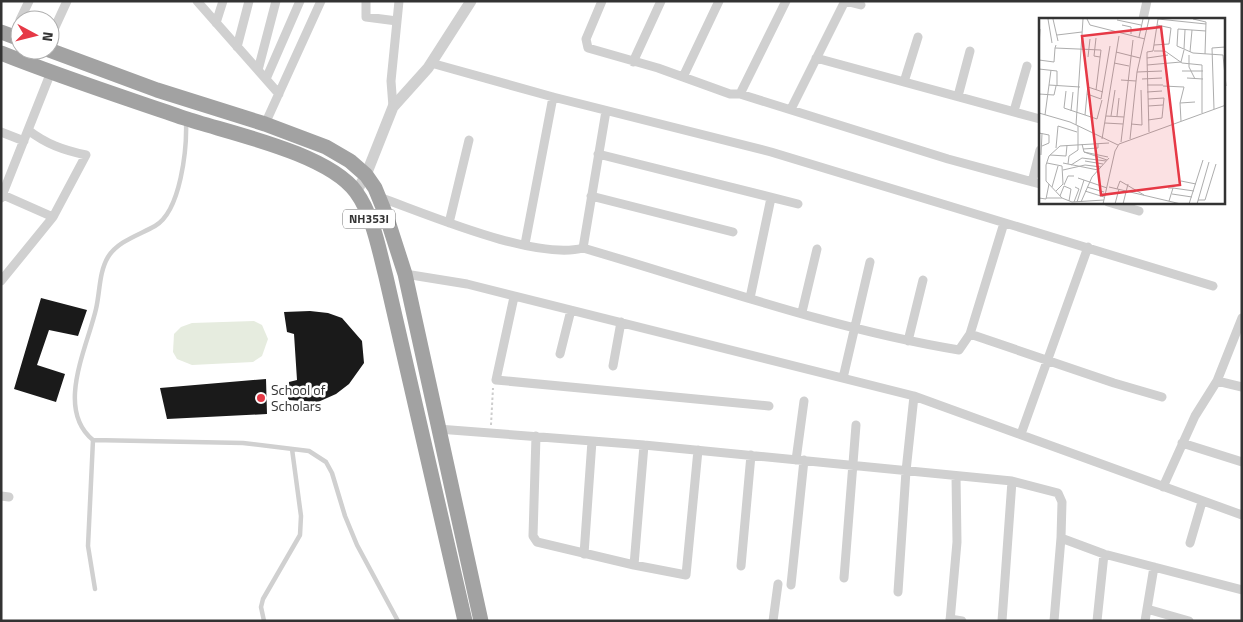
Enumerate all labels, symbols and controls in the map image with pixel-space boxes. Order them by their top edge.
north arrow [10,10,60,60]
inset map [1039,18,1226,204]
text: N [37,31,59,43]
road number: NH353I [343,210,395,228]
place label: School of Scholars [271,379,326,416]
marker: School of Scholars [255,392,267,404]

